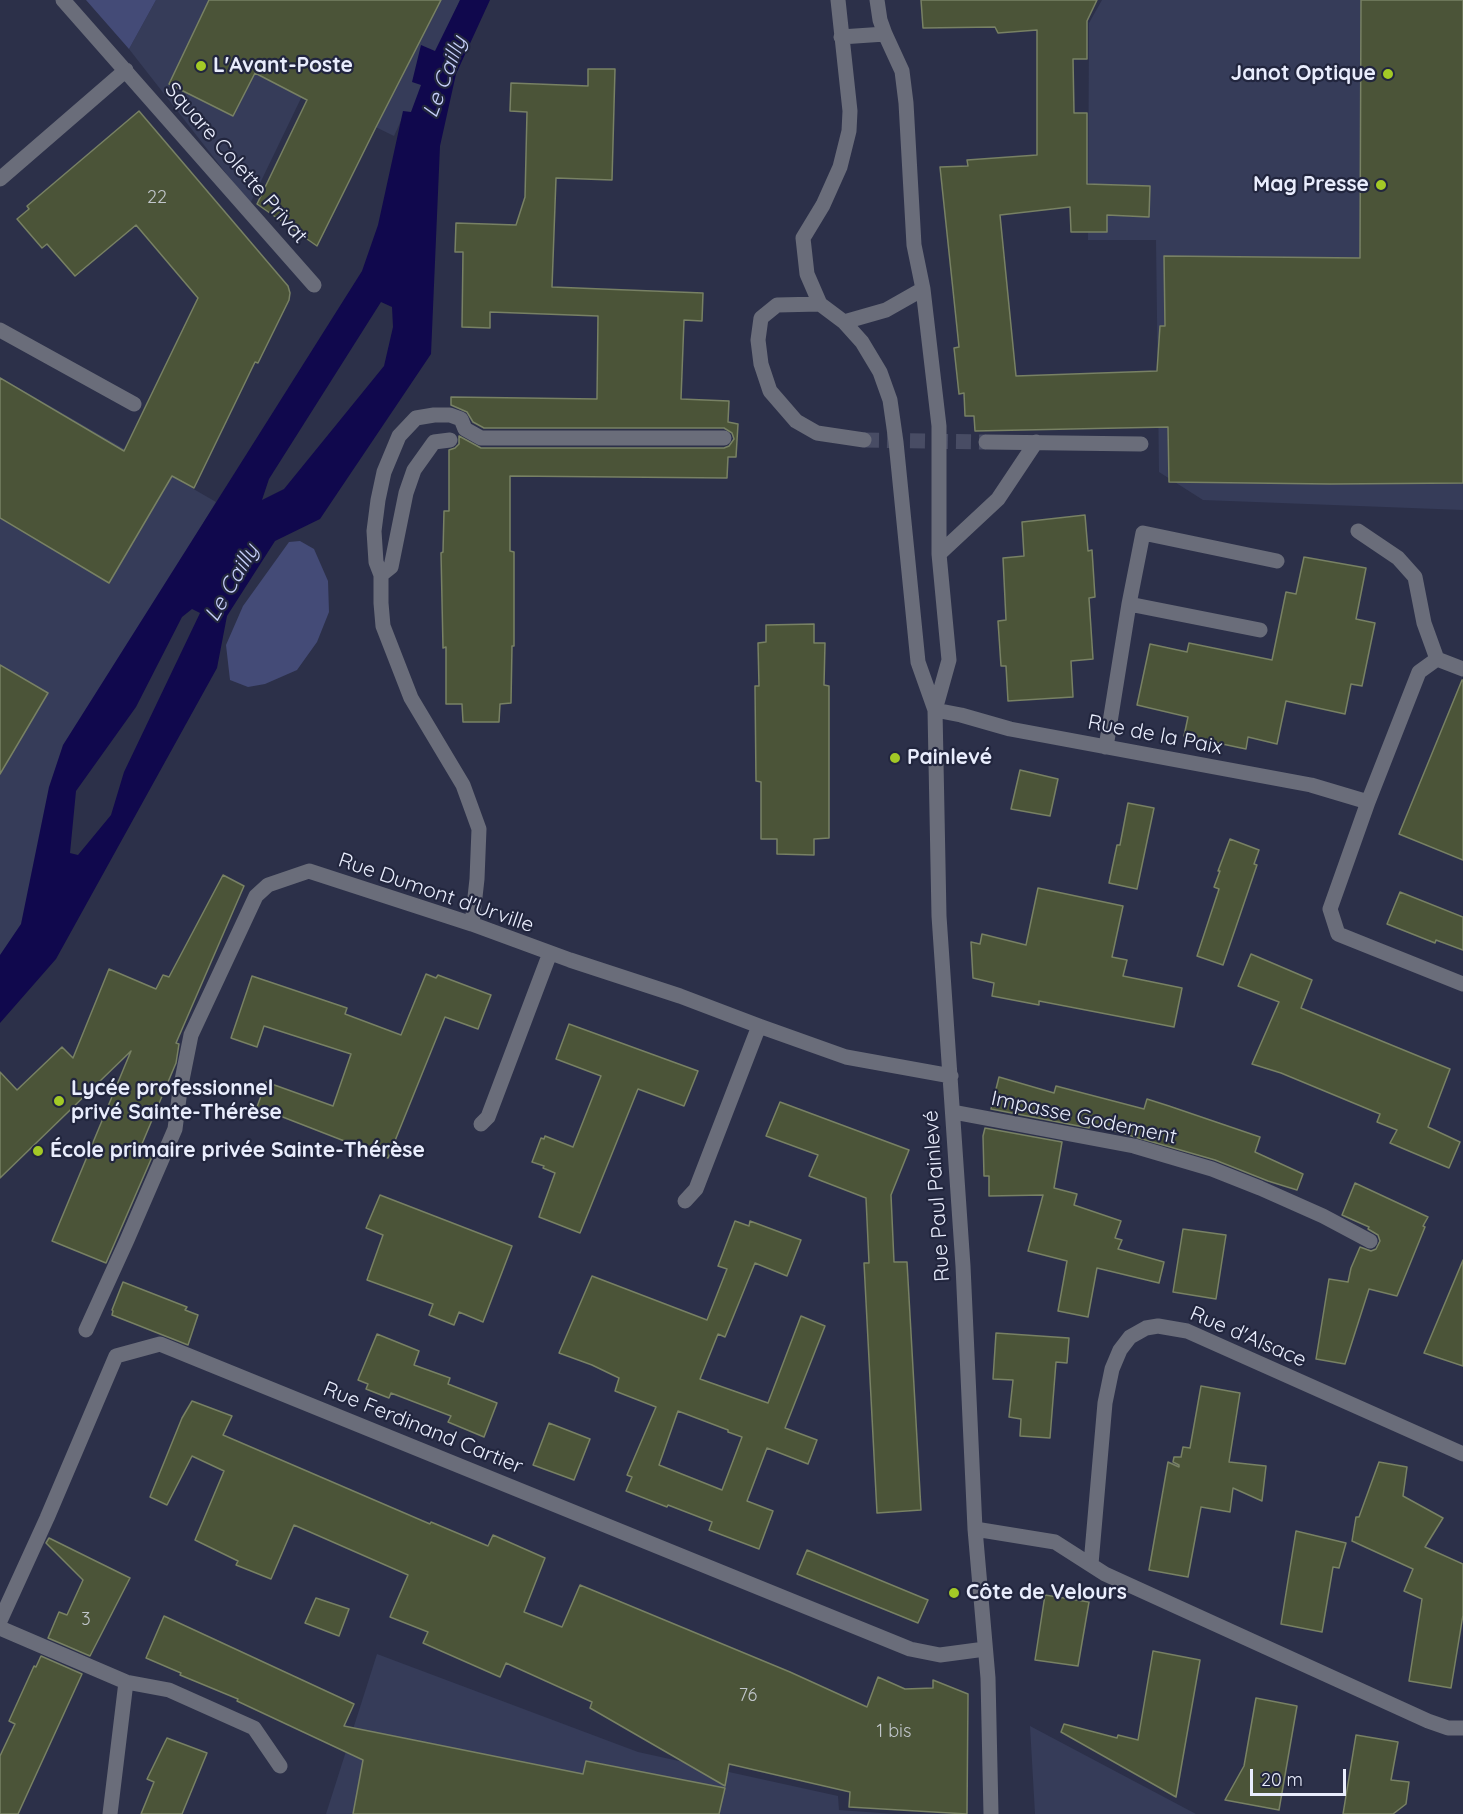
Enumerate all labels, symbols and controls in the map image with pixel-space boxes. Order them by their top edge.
water label: Le Cailly [417,33,473,121]
place label: L'Avant-Poste [213,53,353,79]
marker: L'Avant-Poste [194,59,208,73]
place label: Janot Optique [1231,61,1376,87]
marker: Janot Optique [1381,67,1395,81]
street label: Square Colette Privat [159,77,313,249]
place label: Mag Presse [1253,172,1369,198]
marker: Mag Presse [1374,178,1388,192]
house number: 22 [147,187,167,209]
water label: Le Cailly [199,540,265,626]
street label: Rue de la Paix [1085,710,1225,760]
place label: Painlevé [907,745,992,771]
marker: Painlevé [888,751,902,765]
street label: Rue Dumont d'Urville [335,848,537,938]
place label: Lycée professionnel privé Sainte-Thérèse [71,1076,282,1126]
street label: Impasse Godement [989,1086,1179,1150]
marker: Lycée professionnel privé Sainte-Thérèse [52,1094,66,1108]
street label: Rue Paul Painlevé [918,1109,956,1283]
place label: École primaire privée Sainte-Thérèse [50,1138,425,1164]
marker: École primaire privée Sainte-Thérèse [31,1144,45,1158]
street label: Rue d'Alsace [1186,1301,1310,1373]
street label: Rue Ferdinand Cartier [319,1376,527,1480]
place label: Côte de Velours [966,1580,1127,1606]
marker: Côte de Velours [947,1586,961,1600]
house number: 3 [81,1609,91,1631]
house number: 76 [739,1685,757,1707]
house number: 1 bis [877,1721,911,1743]
scale bar [1253,1757,1349,1795]
text: 20 m [1261,1768,1303,1791]

